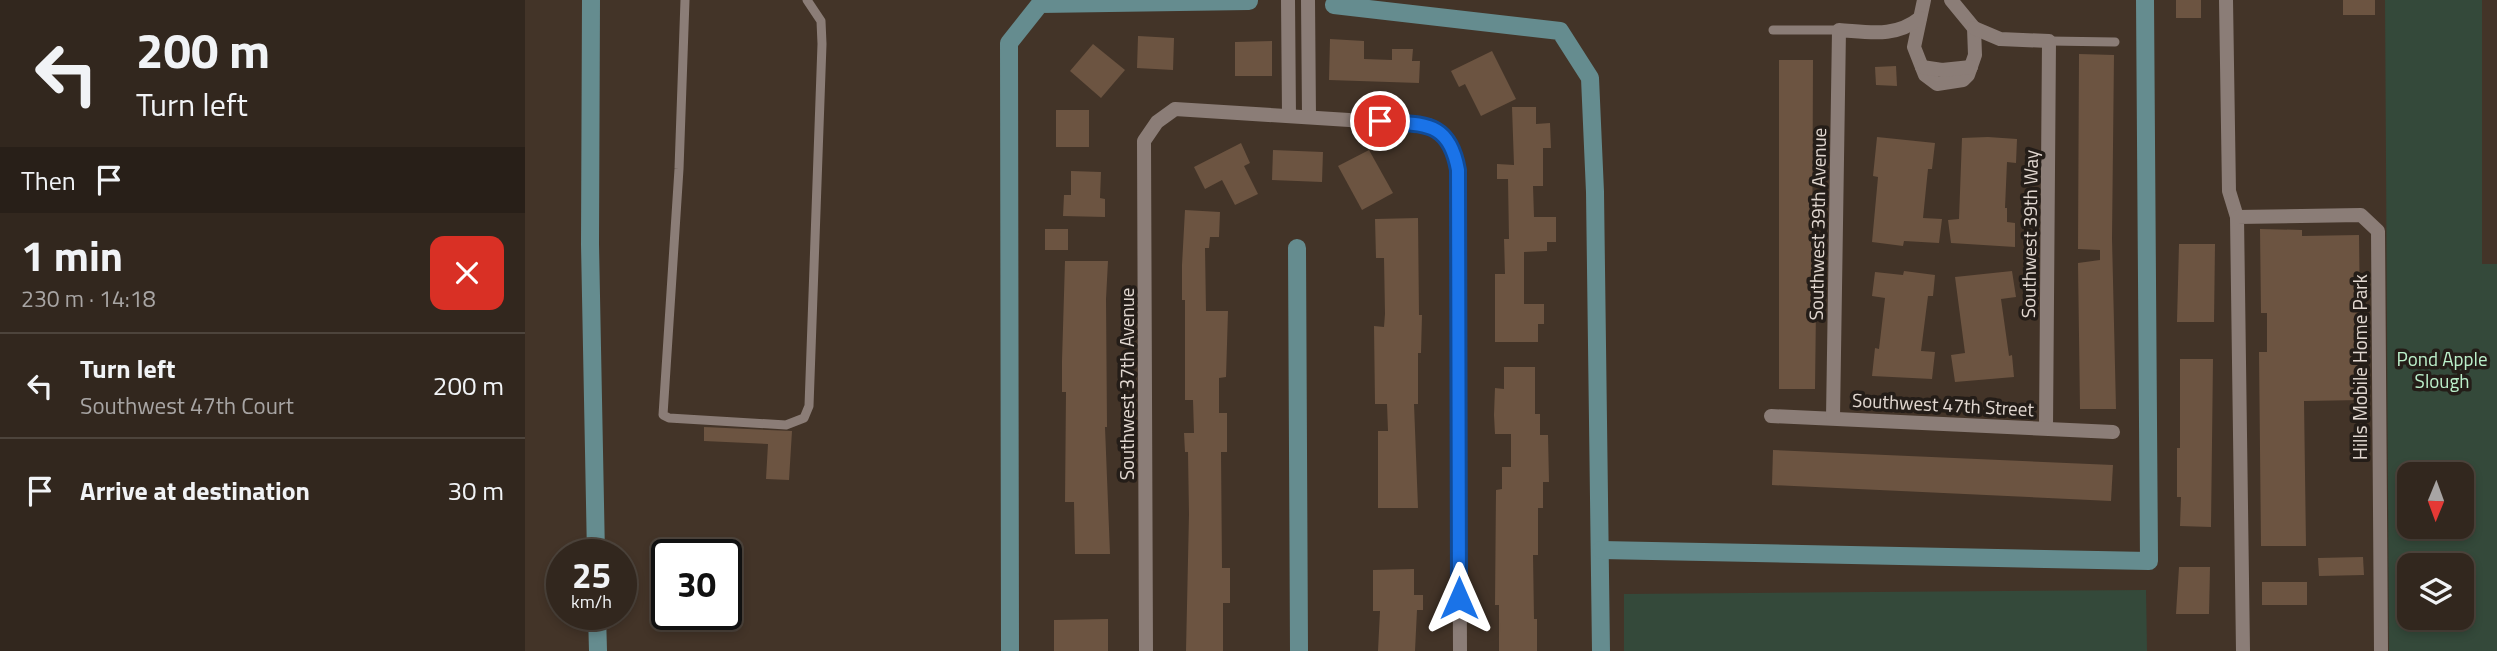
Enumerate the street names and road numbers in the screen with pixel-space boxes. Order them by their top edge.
street label: Southwest 39th Avenue [1801,127,1833,321]
street label: Southwest 39th Way [2013,150,2045,318]
street label: Hills Mobile Home Park [2345,274,2374,460]
street label: Southwest 37th Avenue [1112,288,1141,480]
street label: Southwest 47th Street [1851,385,2035,423]

